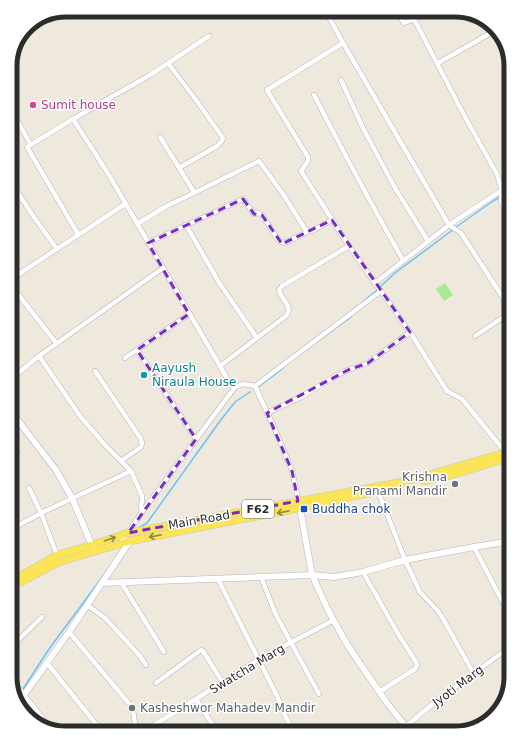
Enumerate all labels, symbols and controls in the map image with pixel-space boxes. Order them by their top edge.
place label: Sumit house [41,98,116,112]
marker: Sumit house [28,100,38,110]
place label: Aayush Niraula House [152,361,236,389]
marker: Aayush Niraula House [139,370,149,380]
place label: Krishna Pranami Mandir [353,470,447,498]
marker: Krishna Pranami Mandir [450,479,460,489]
road number: F62 [242,500,274,518]
place label: Buddha chok [312,502,390,516]
marker: Buddha chok [299,504,309,514]
street label: Main Road [167,508,231,532]
one-way arrow [276,508,289,516]
one-way arrow [149,532,162,540]
one-way arrow [103,535,116,542]
street label: Swatcha Marg [207,641,287,697]
street label: Jyoti Marg [429,662,486,710]
place label: Kasheshwor Mahadev Mandir [140,701,316,715]
marker: Kasheshwor Mahadev Mandir [127,703,137,713]

